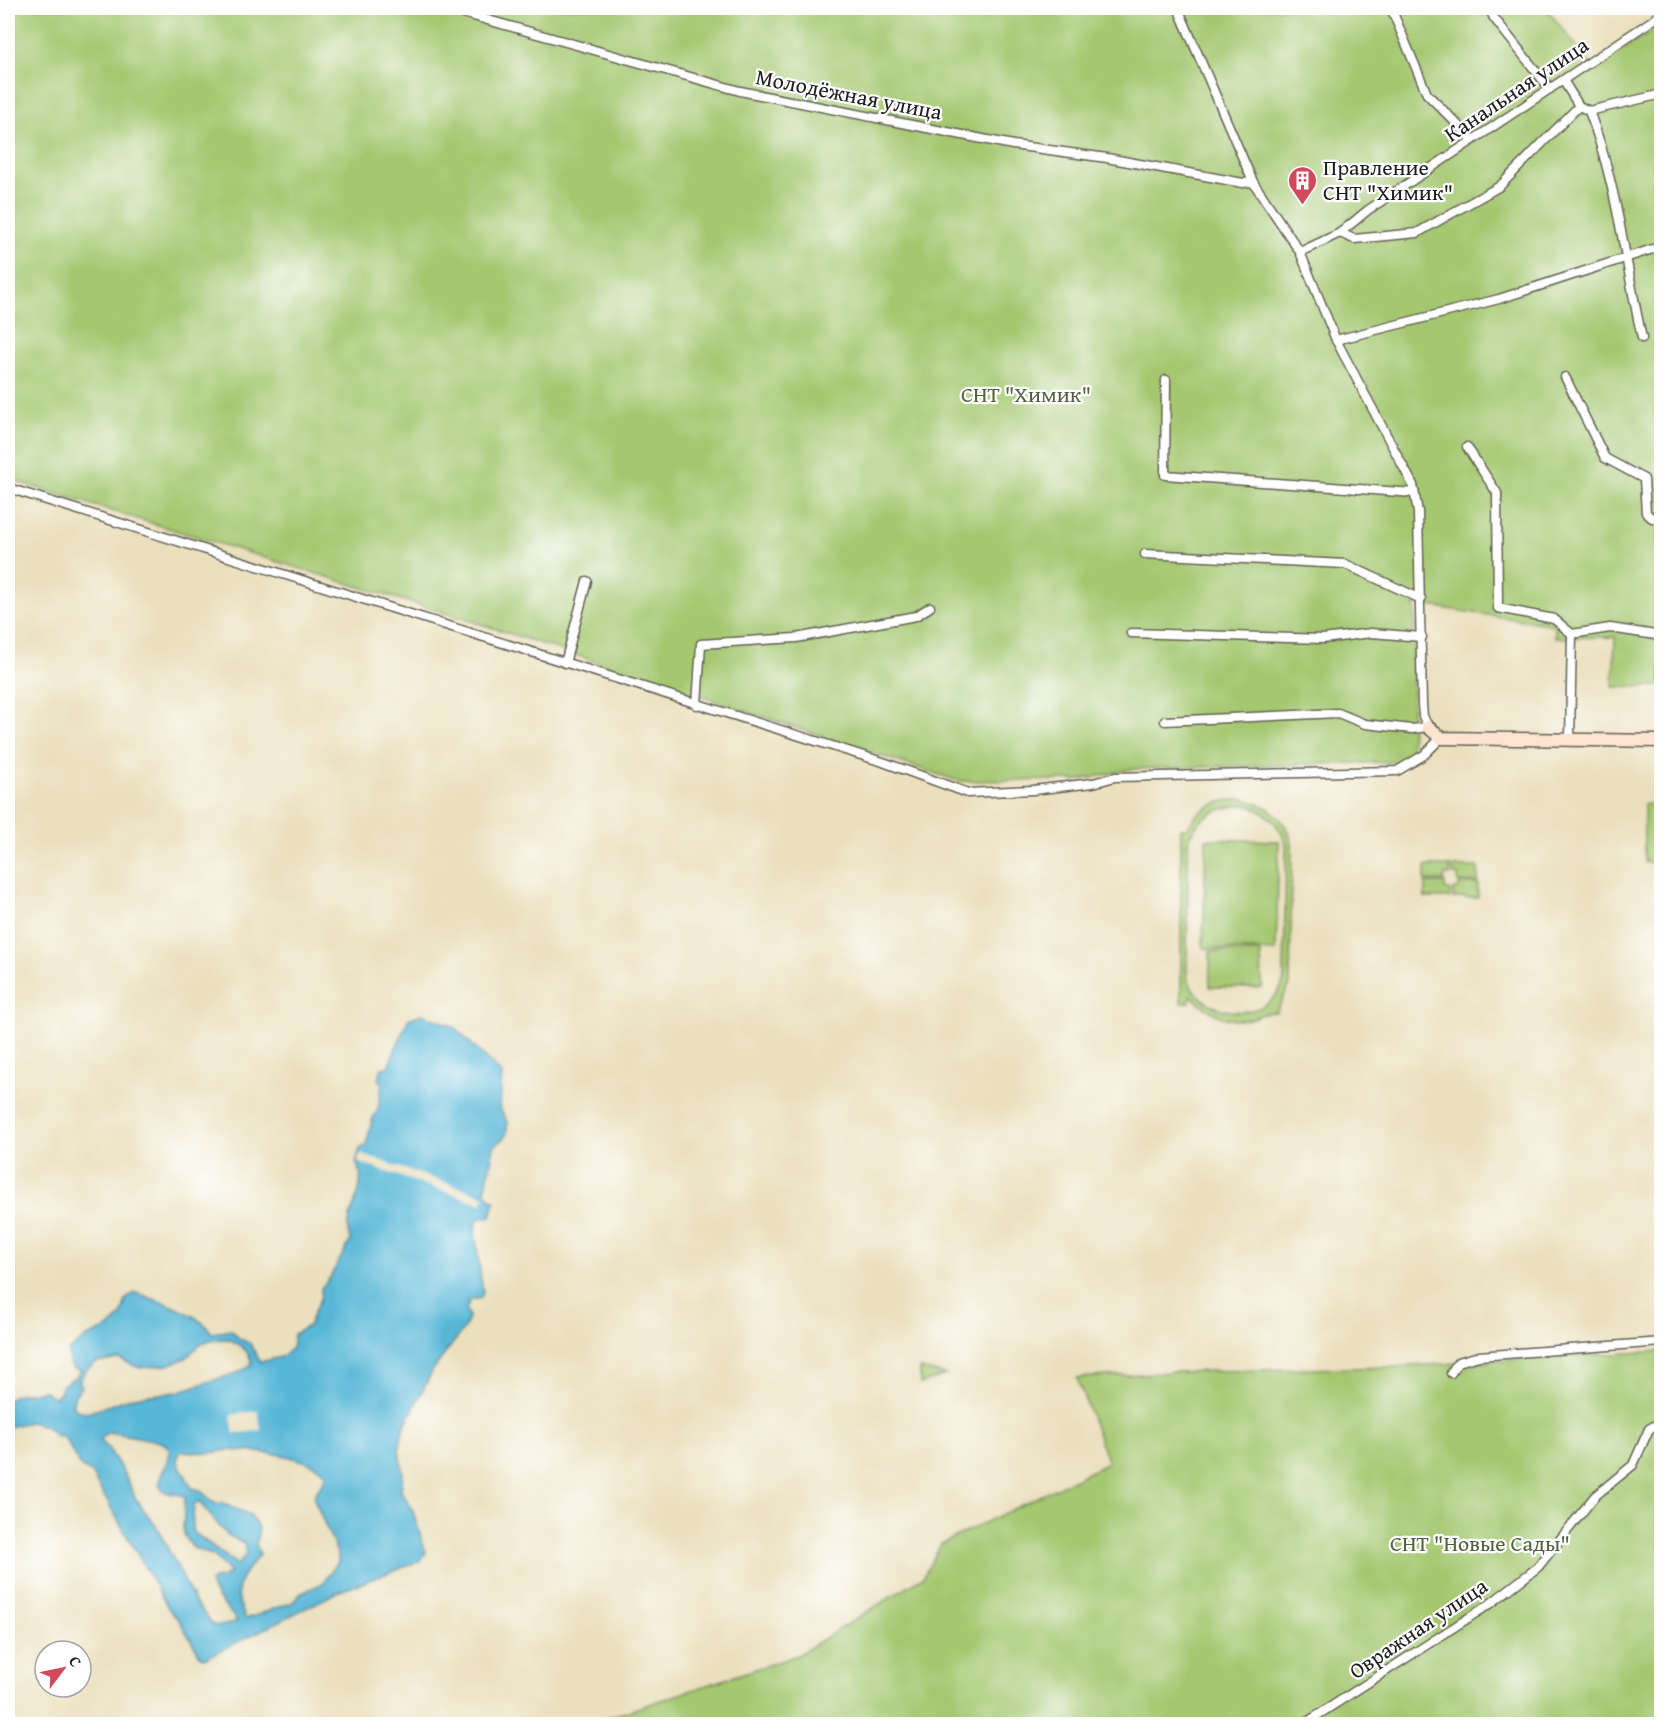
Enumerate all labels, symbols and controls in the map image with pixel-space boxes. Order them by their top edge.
street label: Канальная улица [1437,28,1595,149]
street label: Молодёжная улица [753,60,945,128]
place label: Правление СНТ "Химик" [1323,151,1453,208]
building icon: Правление СНТ "Химик" [1286,164,1318,206]
park label: СНТ "Химик" [961,378,1091,410]
park label: СНТ "Новые Сады" [1390,1527,1570,1559]
street label: Овражная улица [1342,1569,1494,1686]
north arrow [33,1639,93,1699]
text: С [63,1651,88,1671]

